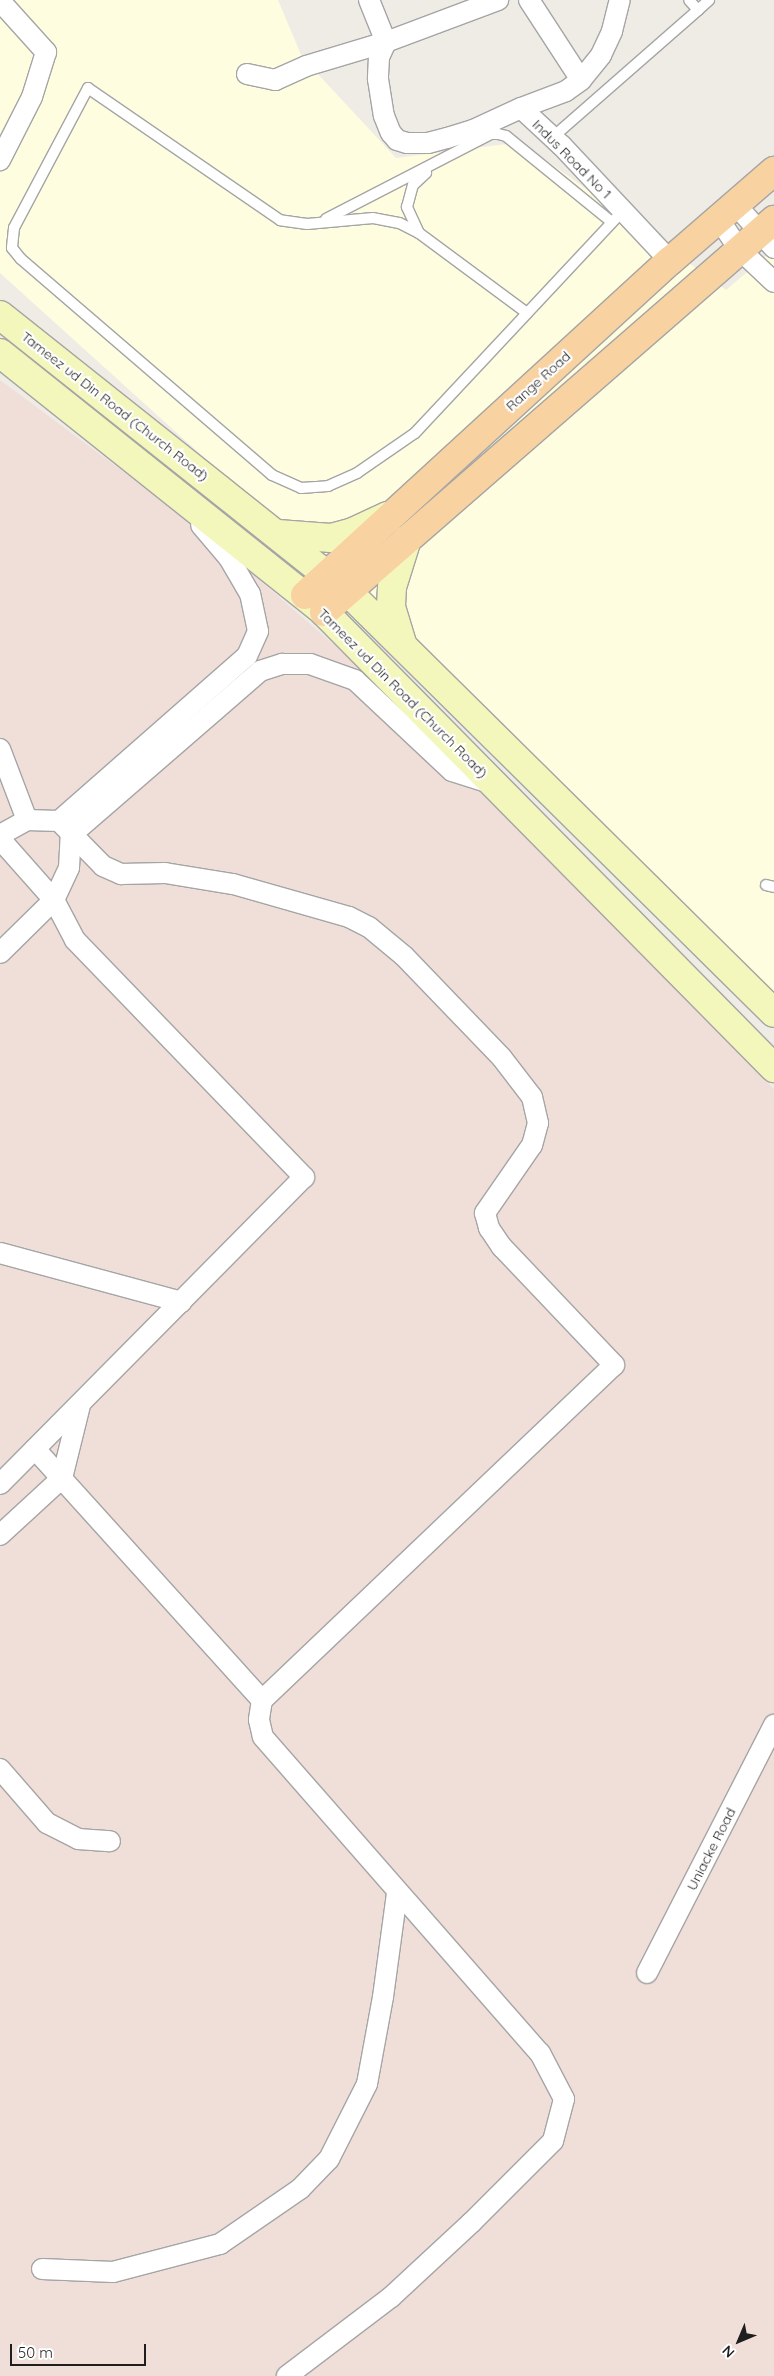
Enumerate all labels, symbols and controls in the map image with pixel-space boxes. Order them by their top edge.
street label: Indus Road No 1 [529,116,615,202]
street label: Tameez ud Din Road (Church Road) [18,328,212,484]
street label: Range Road [502,348,574,414]
street label: Tameez ud Din Road (Church Road) [315,605,491,781]
street label: Uniacke Road [683,1805,739,1893]
north arrow [714,2316,764,2366]
scale bar [12,2334,149,2366]
text: N [718,2342,738,2362]
text: 50 m [18,2343,53,2362]

